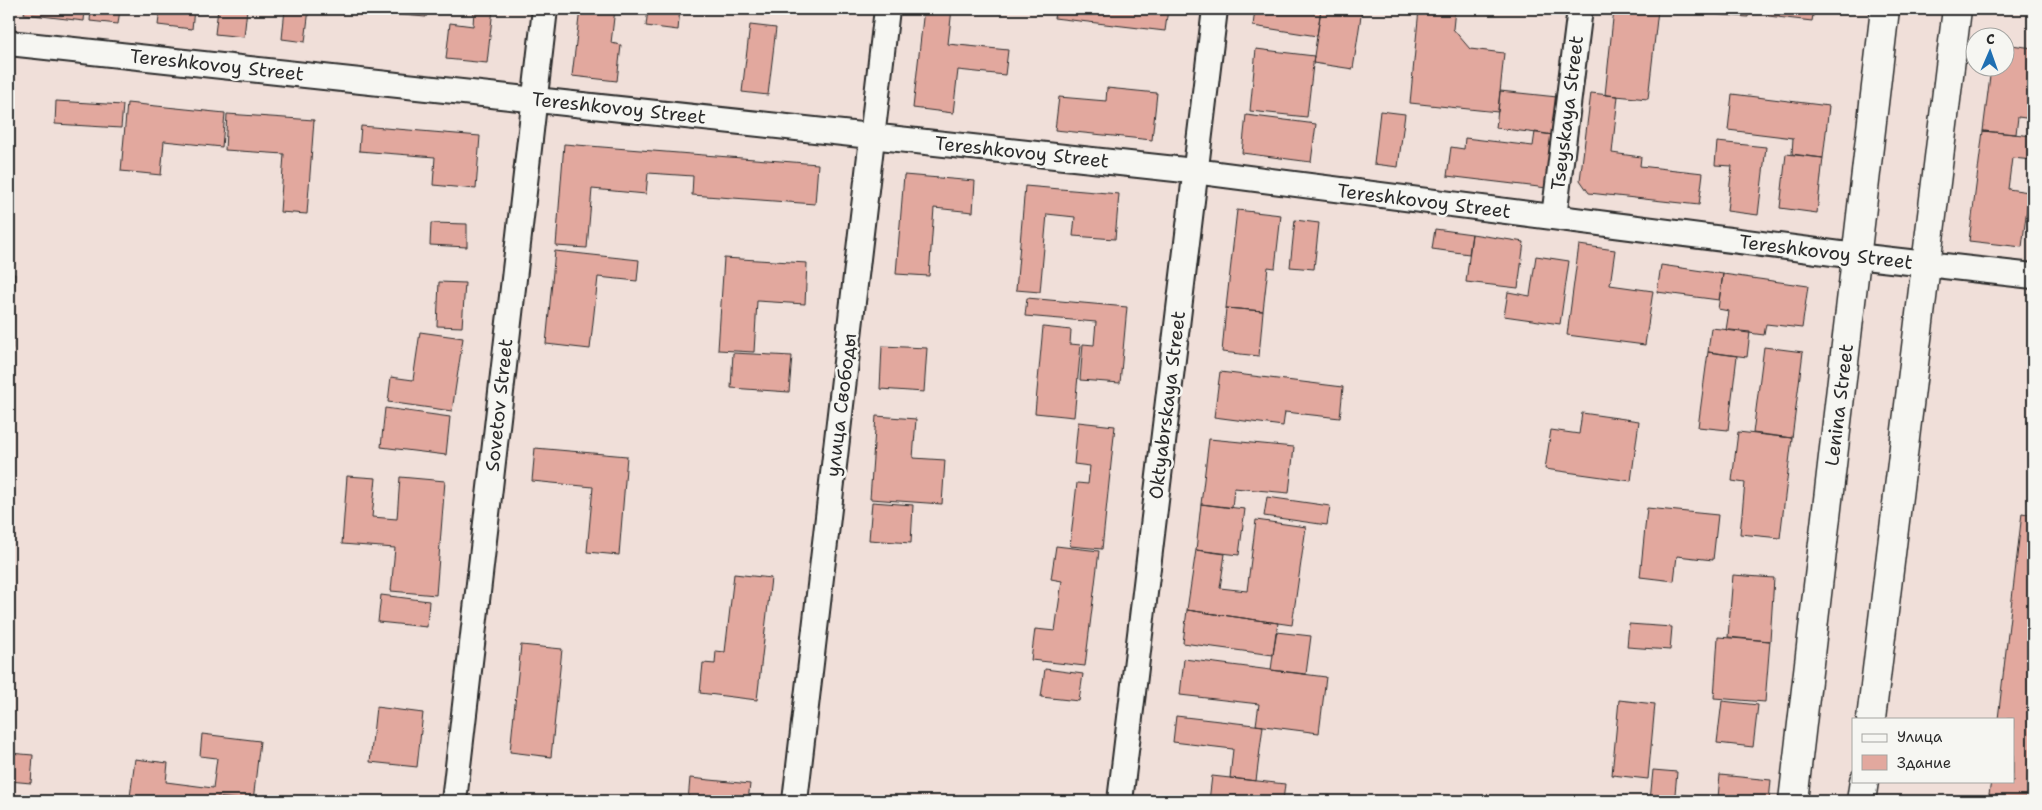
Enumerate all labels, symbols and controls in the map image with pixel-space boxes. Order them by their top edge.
north arrow [1964,28,2014,78]
text: С [1986,30,1995,48]
street label: Tseyskaya Street [1545,34,1589,192]
street label: Tereshkovoy Street [129,43,305,87]
street label: Tereshkovoy Street [531,86,707,130]
street label: Tereshkovoy Street [934,130,1110,174]
street label: Tereshkovoy Street [1336,178,1512,224]
street label: Tereshkovoy Street [1738,229,1914,275]
street label: Oktyabrskaya Street [1143,309,1191,501]
street label: улица Свободы [820,332,862,478]
street label: Sovetov Street [480,337,518,473]
street label: Lenina Street [1819,342,1859,468]
legend [1852,718,2014,782]
text: Улица [1897,727,1943,747]
text: Здание [1897,753,1951,773]

